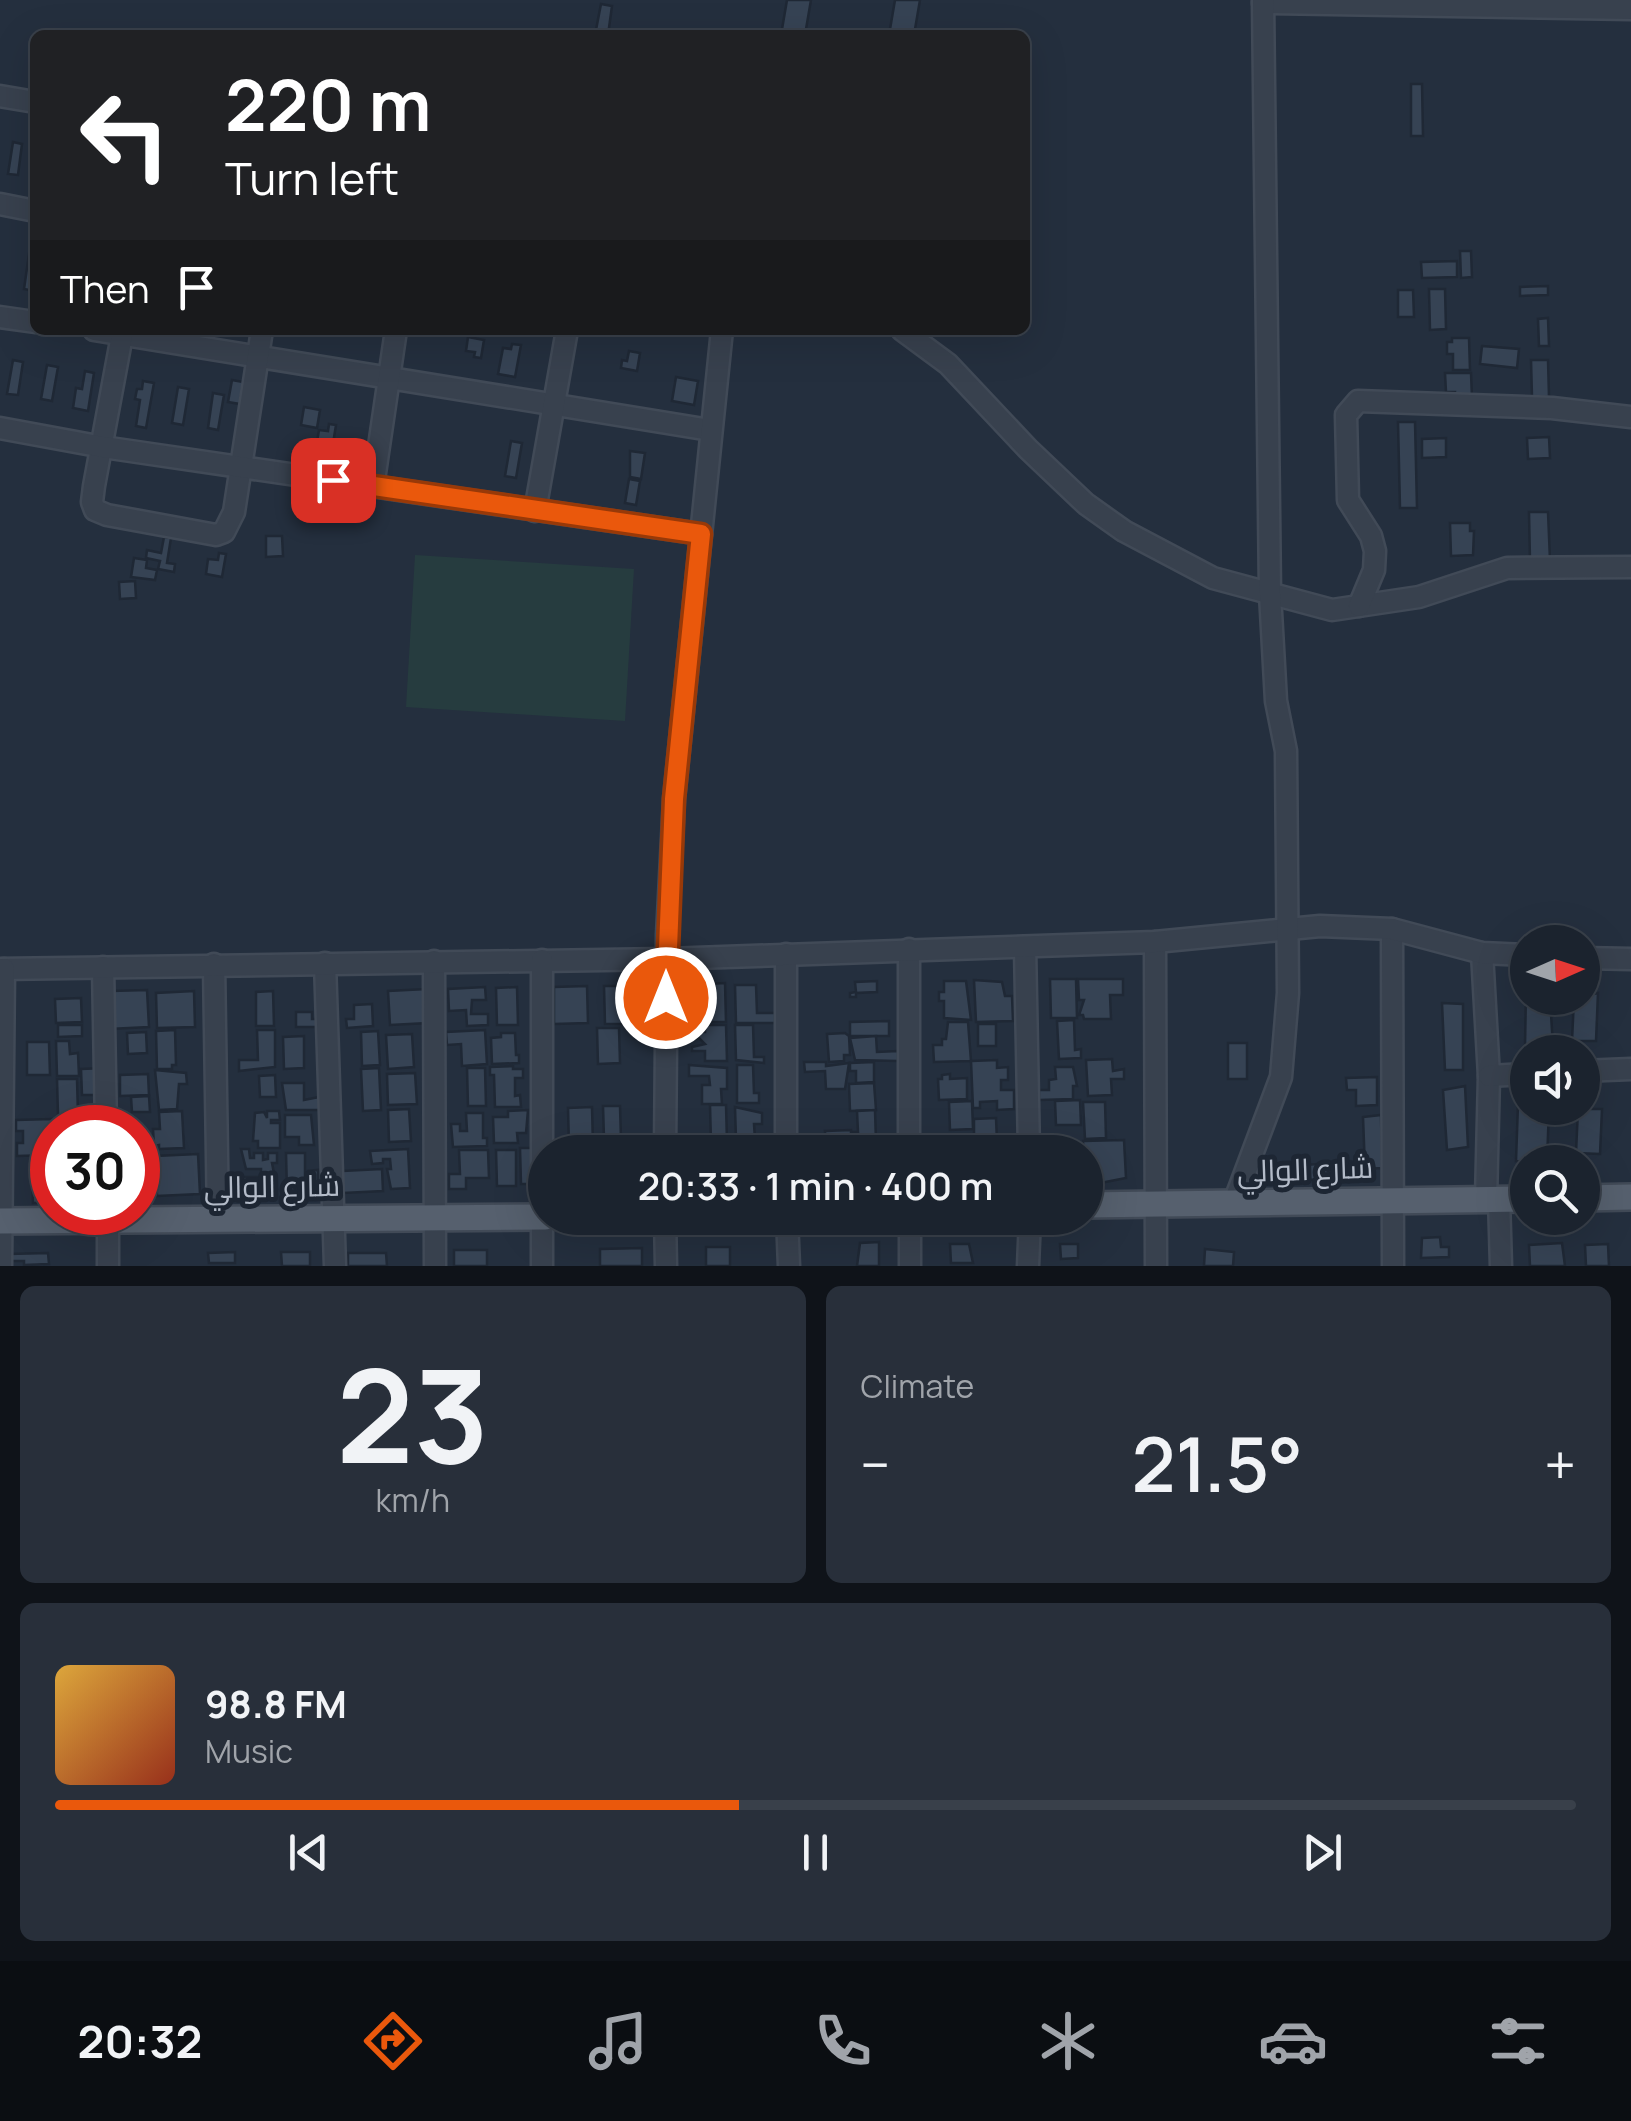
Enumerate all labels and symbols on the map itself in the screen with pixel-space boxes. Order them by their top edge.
pin [291,438,376,523]
north arrow [1510,925,1600,1015]
position arrow [614,946,718,1050]
speed limit sign: 30 [30,1105,160,1235]
street label: شارع الوالي [1236,1146,1374,1195]
street label: شارع الوالي [203,1164,341,1211]

